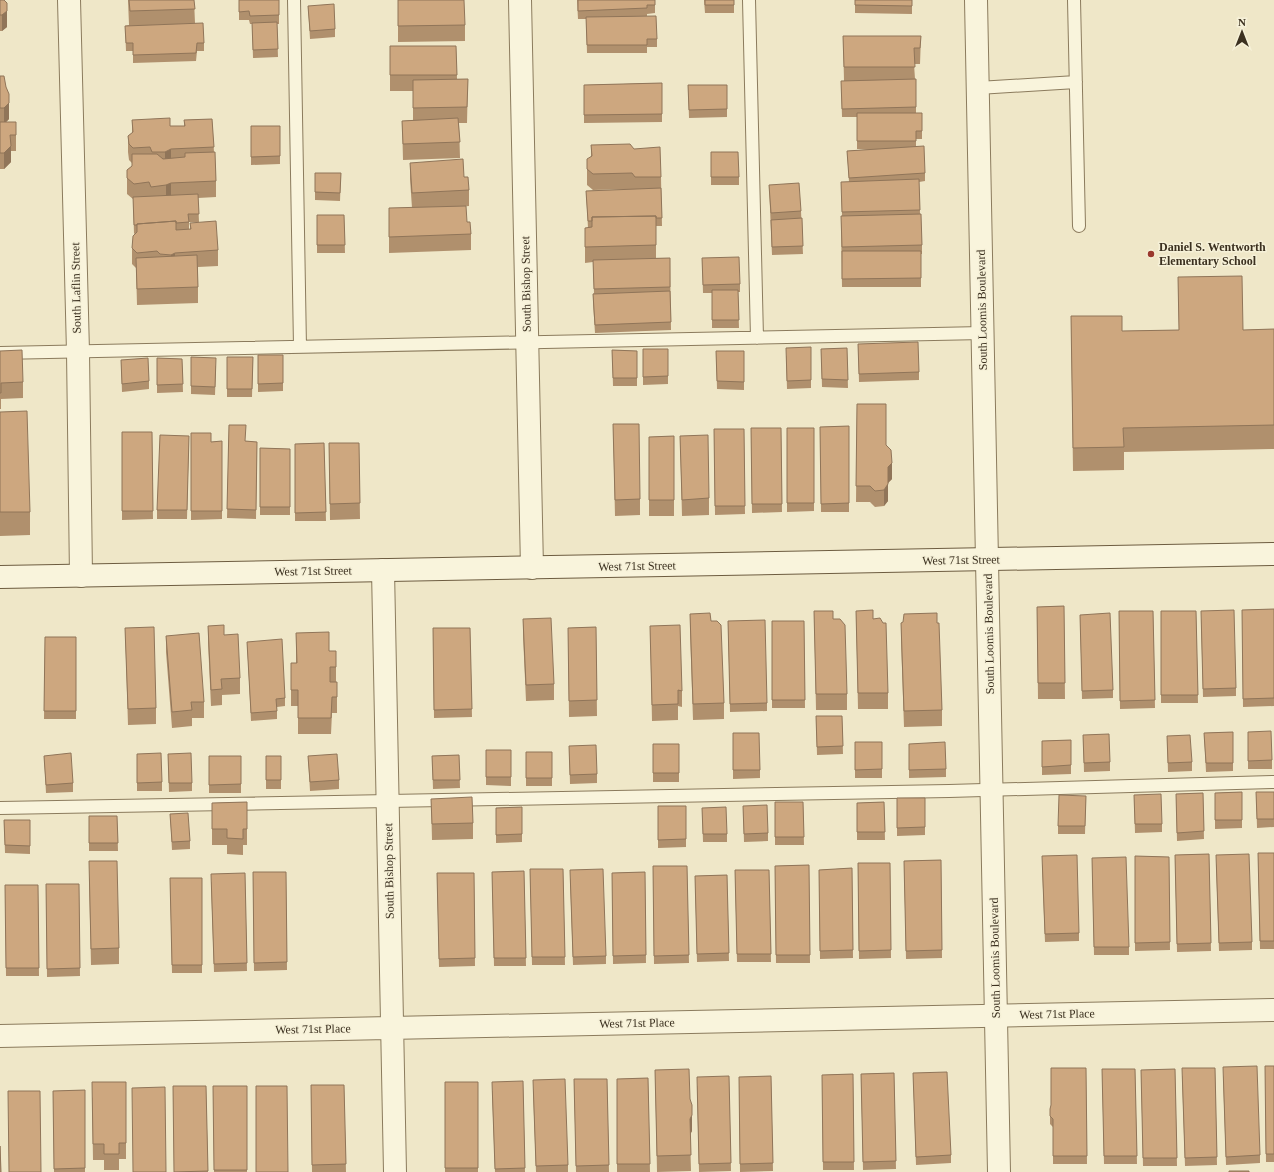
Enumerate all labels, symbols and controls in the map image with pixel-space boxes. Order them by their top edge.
north arrow [1222,12,1262,52]
text: N [1238,16,1246,28]
street label: South Bishop Street [518,235,534,332]
place label: Daniel S. Wentworth Elementary School [1159,240,1266,268]
street label: South Laflin Street [68,242,84,334]
marker: Daniel S. Wentworth Elementary School [1146,249,1156,259]
street label: South Loomis Boulevard [974,250,990,370]
street label: West 71st Street [922,552,1001,568]
street label: West 71st Street [598,558,677,574]
street label: West 71st Street [274,563,353,579]
street label: South Loomis Boulevard [981,574,997,694]
street label: South Bishop Street [381,822,397,919]
street label: South Loomis Boulevard [987,898,1003,1018]
street label: West 71st Place [1019,1006,1095,1022]
street label: West 71st Place [599,1015,675,1031]
street label: West 71st Place [275,1021,351,1037]

